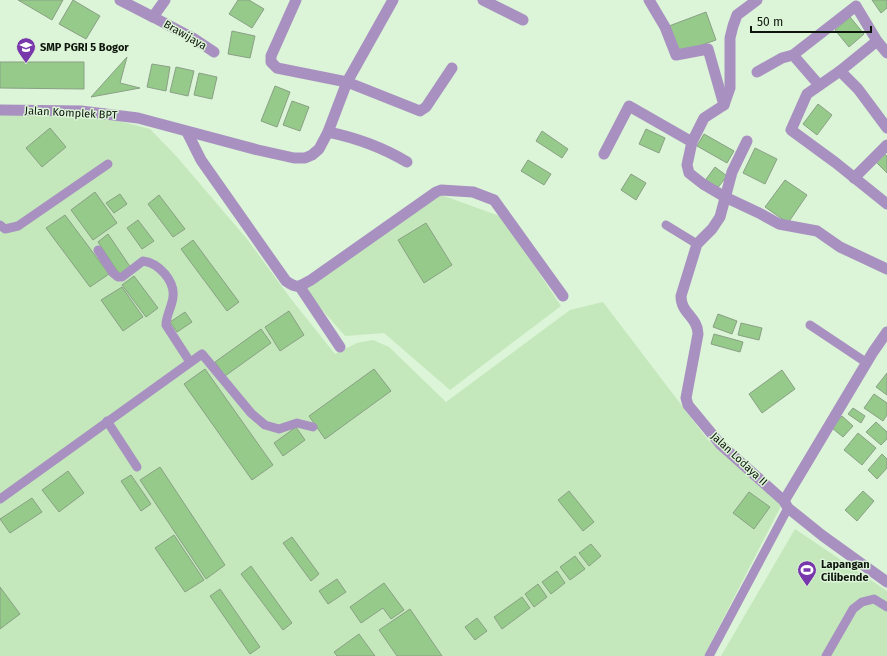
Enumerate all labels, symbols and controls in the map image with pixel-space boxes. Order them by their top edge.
scale bar [751,8,871,34]
text: 50 m [757,15,783,29]
street label: Brawijaya [161,17,209,53]
school or university icon: SMP PGRI 5 Bogor [15,36,37,64]
place label: SMP PGRI 5 Bogor [40,41,129,54]
street label: Jalan Komplek BPT [24,104,118,122]
street label: Jalan Lodaya II [708,430,770,488]
place label: Lapangan Cilibende [821,558,870,584]
sports icon: Lapangan Cilibende [796,559,818,587]

